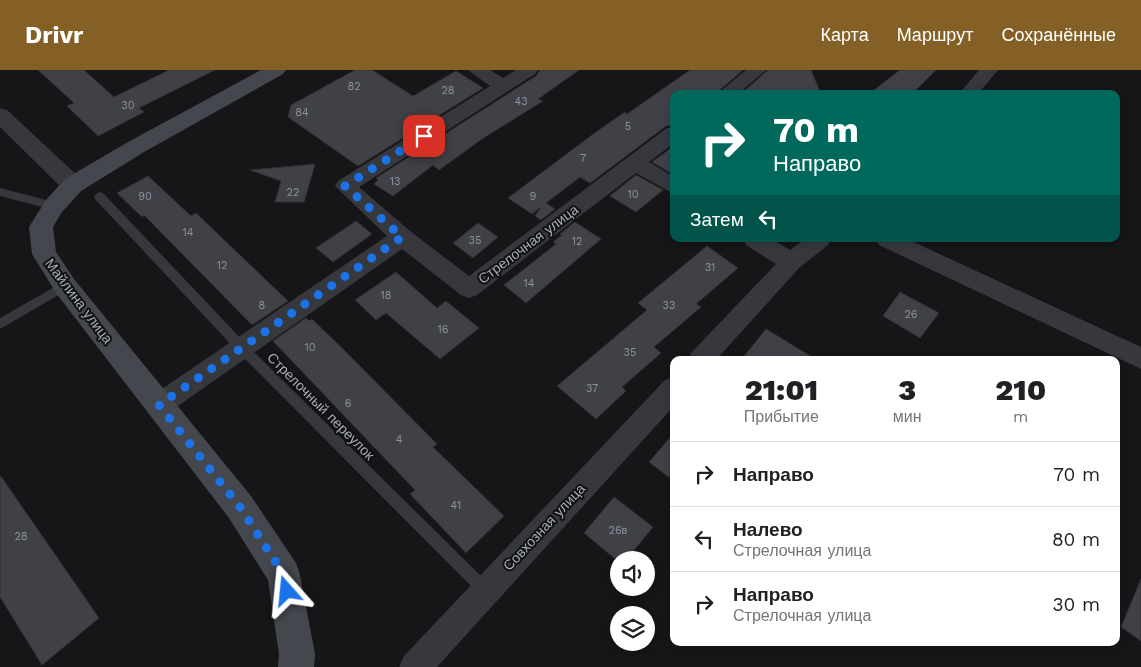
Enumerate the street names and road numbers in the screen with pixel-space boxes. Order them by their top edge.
street label: Стрелочная улица [475,201,581,287]
street label: Майлина улица [42,255,116,347]
street label: Стрелочный переулок [264,349,378,463]
street label: Совхозная улица [500,480,588,574]

